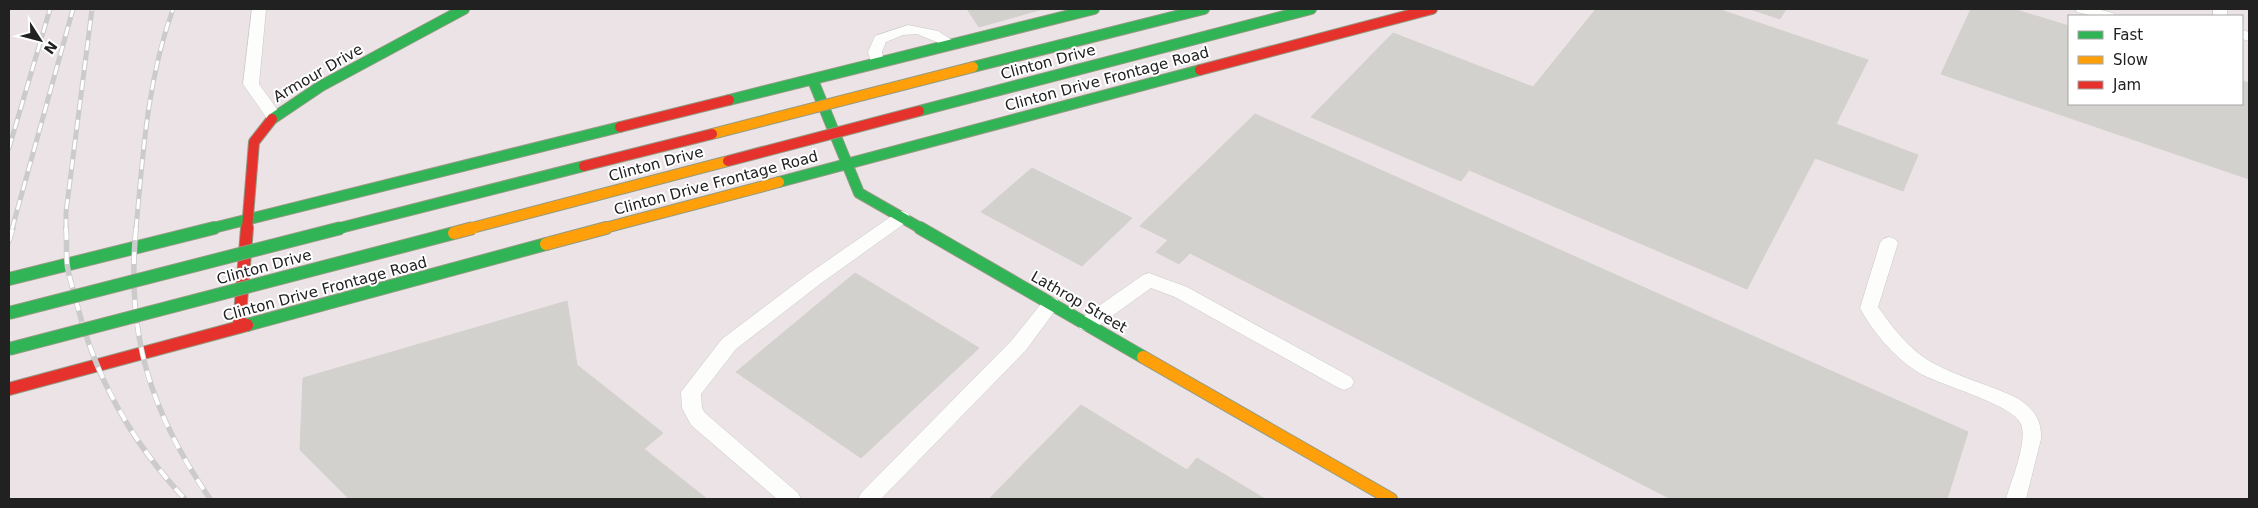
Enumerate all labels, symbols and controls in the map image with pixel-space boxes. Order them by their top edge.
north arrow [15,15,65,65]
legend [2068,15,2243,105]
text: Fast [2113,26,2143,44]
text: N [41,38,60,57]
street label: Armour Drive [270,40,366,106]
street label: Clinton Drive [999,41,1097,83]
street label: Clinton Drive Frontage Road [1003,43,1211,115]
text: Slow [2113,51,2148,69]
text: Jam [2112,76,2141,94]
street label: Clinton Drive [607,143,705,185]
street label: Clinton Drive Frontage Road [612,147,820,219]
street label: Clinton Drive [215,246,313,288]
street label: Clinton Drive Frontage Road [221,253,429,325]
street label: Lathrop Street [1028,267,1130,337]

